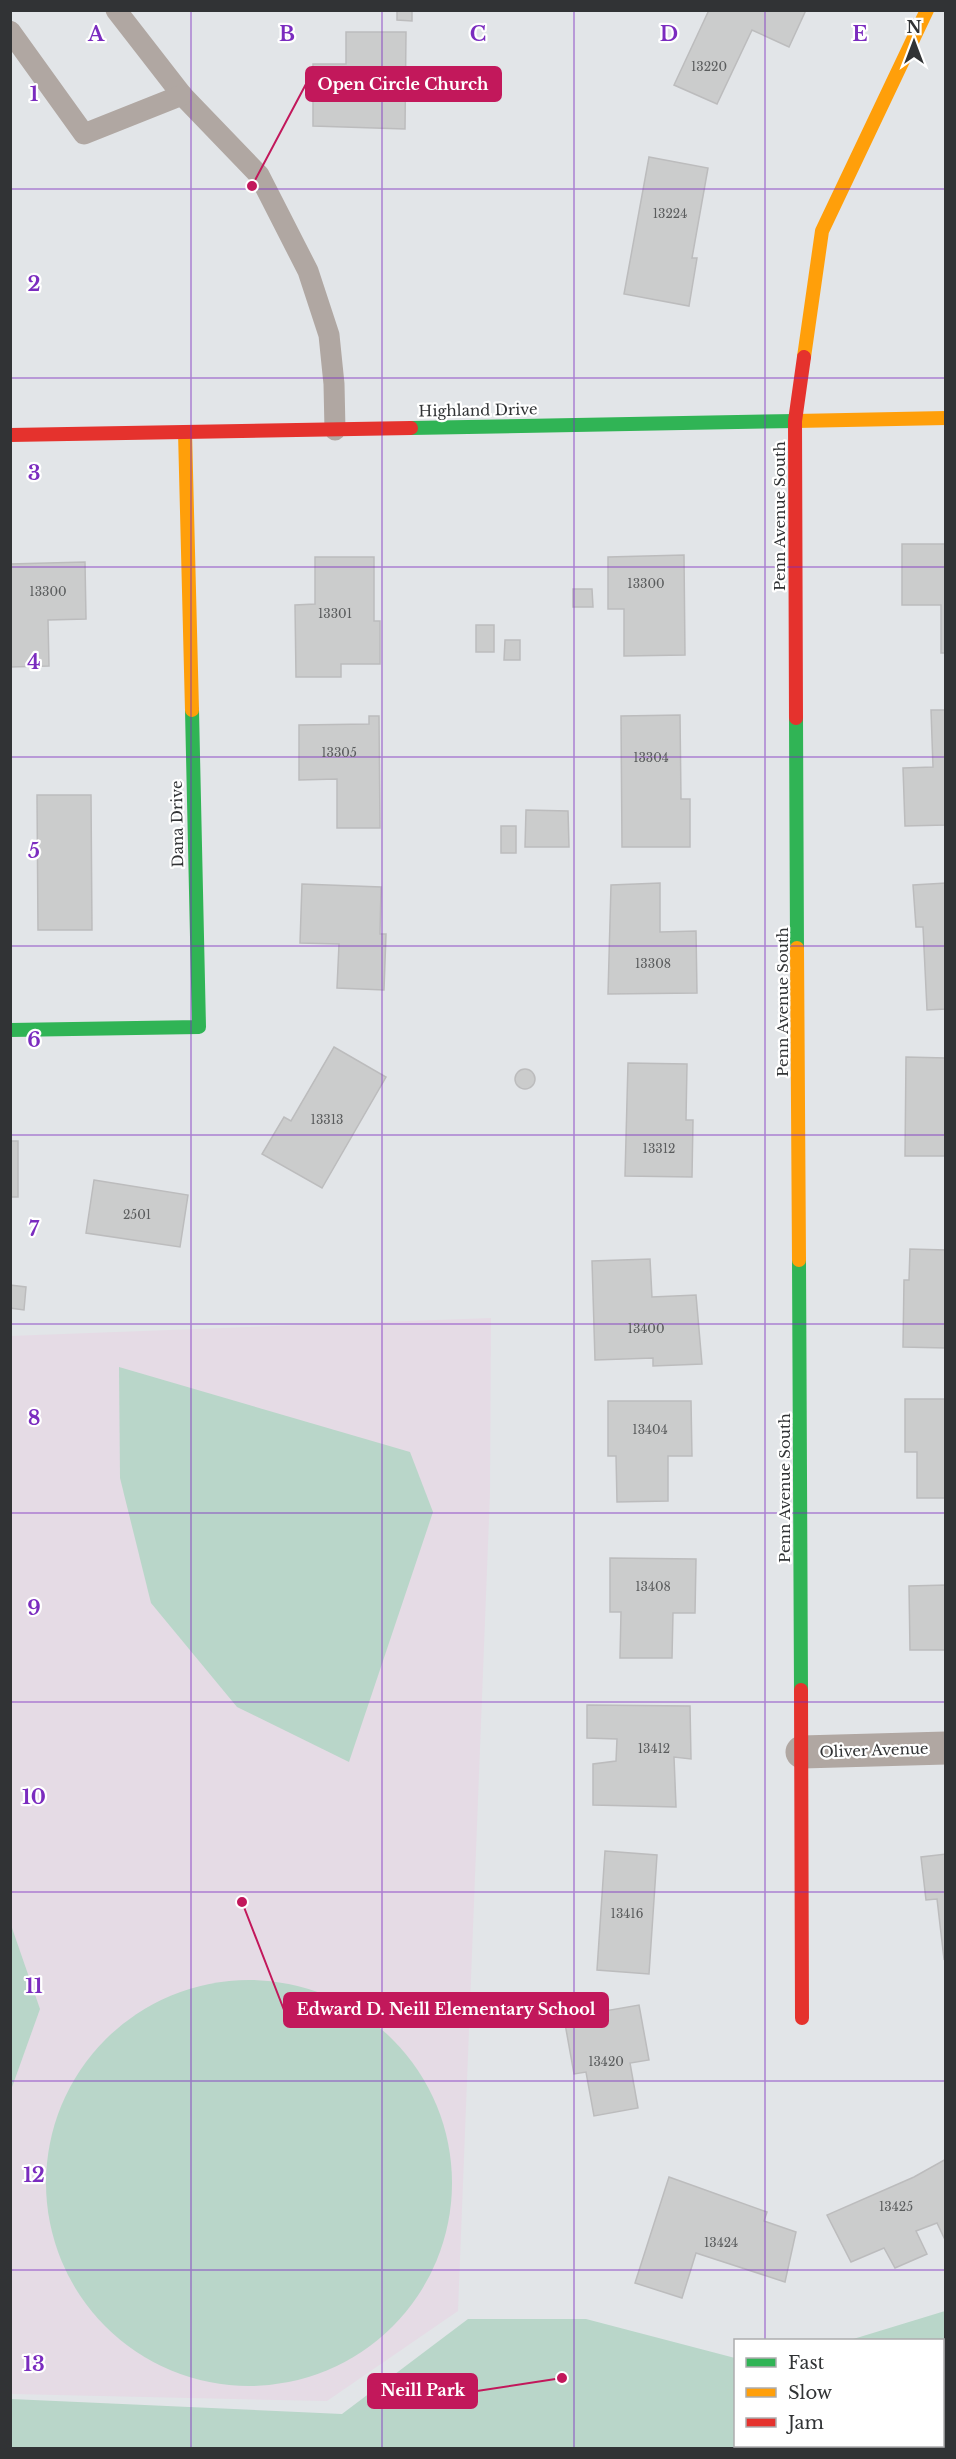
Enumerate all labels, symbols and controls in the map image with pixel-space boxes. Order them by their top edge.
north arrow [884,12,944,72]
text: N [906,17,922,37]
text: A [87,22,105,46]
text: B [279,22,295,46]
text: C [470,22,486,46]
text: D [660,22,678,46]
text: E [852,22,868,46]
house number: 13220 [691,59,727,74]
callout: Open Circle Church [306,67,501,101]
text: Open Circle Church [318,74,489,94]
text: 1 [30,82,39,106]
house number: 13224 [653,206,687,221]
text: 2 [27,272,41,296]
street label: Highland Drive [418,399,538,421]
street label: Penn Avenue South [770,441,789,591]
text: 3 [28,461,40,485]
house number: 13300 [627,576,665,591]
house number: 13300 [29,584,67,599]
house number: 13301 [318,606,352,621]
text: 4 [27,650,41,674]
house number: 13305 [321,745,357,760]
house number: 13304 [633,750,669,765]
street label: Dana Drive [167,780,187,868]
text: 5 [28,839,40,863]
street label: Penn Avenue South [773,927,792,1077]
house number: 13308 [635,956,671,971]
text: 6 [27,1028,41,1052]
house number: 13313 [311,1112,343,1127]
house number: 13312 [643,1141,675,1156]
house number: 2501 [123,1207,151,1222]
text: 7 [29,1217,40,1241]
house number: 13400 [628,1321,664,1336]
text: 8 [28,1406,40,1430]
street label: Penn Avenue South [775,1413,794,1563]
house number: 13404 [632,1422,668,1437]
house number: 13408 [635,1579,671,1594]
text: 9 [27,1596,41,1620]
street label: Oliver Avenue [819,1739,929,1761]
house number: 13412 [638,1741,670,1756]
text: 10 [22,1785,46,1809]
house number: 13416 [611,1906,644,1921]
text: 11 [25,1974,43,1998]
callout: Edward D. Neill Elementary School [284,1993,608,2027]
text: Edward D. Neill Elementary School [297,1999,596,2019]
house number: 13420 [588,2054,624,2069]
text: 12 [23,2163,45,2187]
house number: 13425 [879,2199,913,2214]
house number: 13424 [704,2235,738,2250]
legend [734,2339,944,2447]
text: 13 [23,2352,45,2376]
text: Fast [788,2352,825,2374]
callout: Neill Park [368,2374,477,2408]
text: Neill Park [381,2380,466,2400]
text: Slow [788,2382,833,2404]
text: Jam [786,2412,824,2434]

